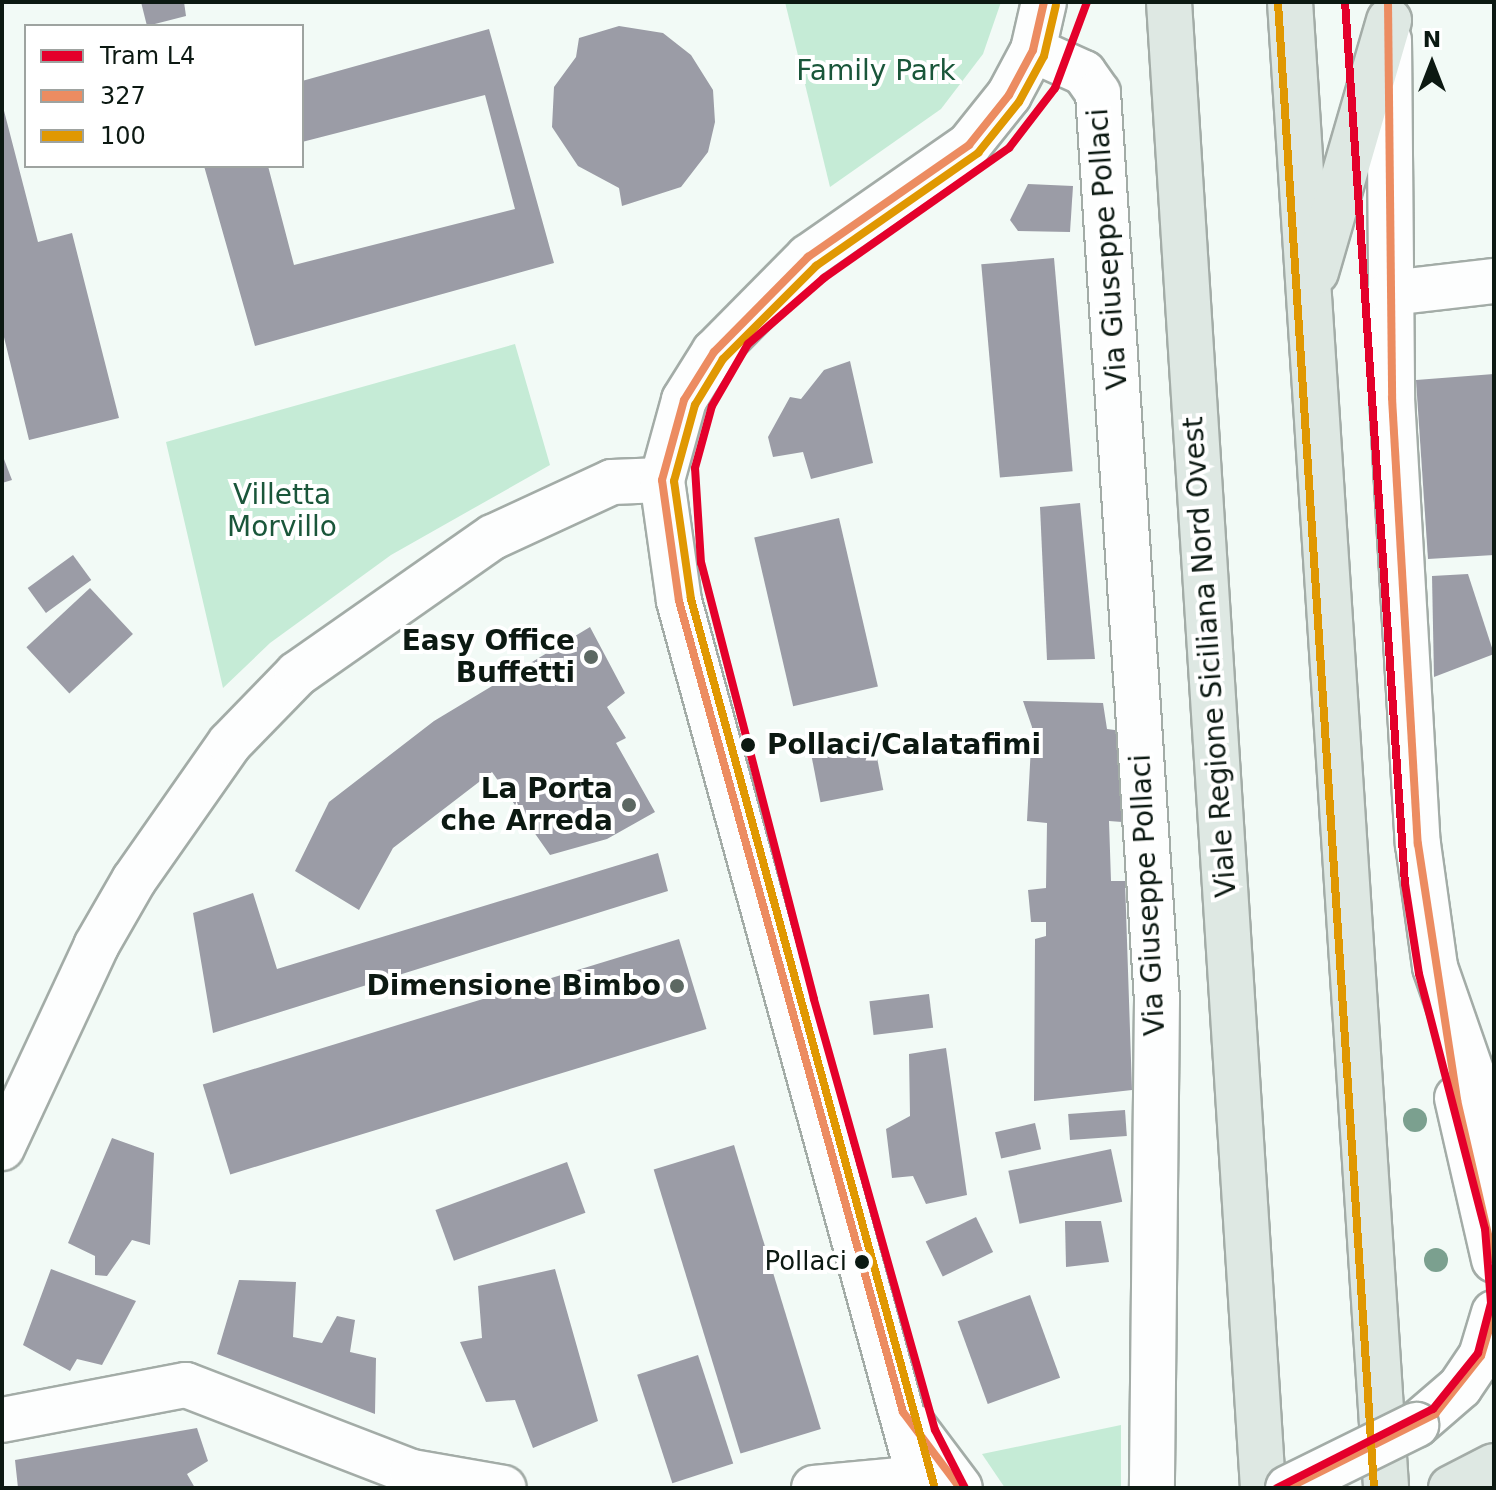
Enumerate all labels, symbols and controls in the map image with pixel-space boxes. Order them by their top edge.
legend [24,24,304,168]
north arrow [1392,24,1472,104]
text: N [1423,27,1441,52]
text: Tram L4 [100,42,195,70]
park label: Family Park [796,54,956,88]
text: 327 [100,82,146,110]
street label: Via Giuseppe Pollaci [1081,107,1135,391]
text: 100 [100,122,146,150]
street label: Viale Regione Siciliana Nord Ovest [1176,416,1244,898]
park label: Villetta Morvillo [227,478,337,544]
place label: Easy Office Buffetti [402,624,575,690]
marker: Easy Office Buffetti [582,648,600,666]
place label: Pollaci/Calatafimi [767,728,1041,762]
marker: Pollaci/Calatafimi [736,733,760,757]
street label: Via Giuseppe Pollaci [1124,753,1172,1037]
place label: La Porta che Arreda [441,772,613,838]
marker: La Porta che Arreda [620,796,638,814]
place label: Dimensione Bimbo [366,969,661,1003]
marker: Dimensione Bimbo [668,977,686,995]
place label: Pollaci [764,1246,847,1278]
marker: Pollaci [854,1254,870,1270]

